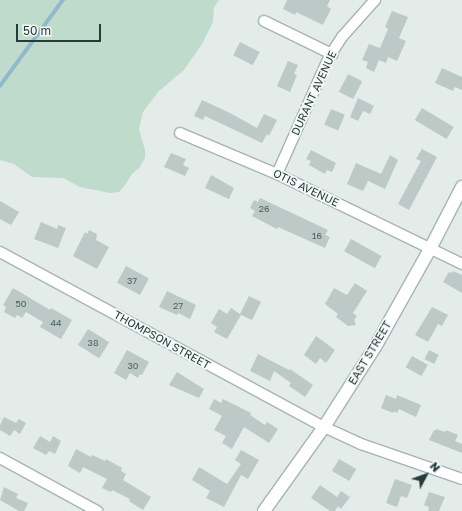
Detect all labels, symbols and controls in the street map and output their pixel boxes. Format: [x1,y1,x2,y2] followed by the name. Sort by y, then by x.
[18,16,103,42] scale bar
[23,23,51,38] text: 50 m
[289,48,339,138] street label: DURANT AVENUE
[271,166,341,210] street label: OTIS AVENUE
[259,204,269,214] house number: 26
[312,231,322,241] house number: 16
[127,276,137,286] house number: 37
[16,299,26,309] house number: 50
[173,301,183,311] house number: 27
[112,308,212,372] street label: THOMPSON STREET
[51,318,61,328] house number: 44
[346,319,394,387] street label: EAST STREET
[88,338,98,348] house number: 38
[128,361,138,371] house number: 30
[406,455,446,495] north arrow
[428,459,443,474] text: N

